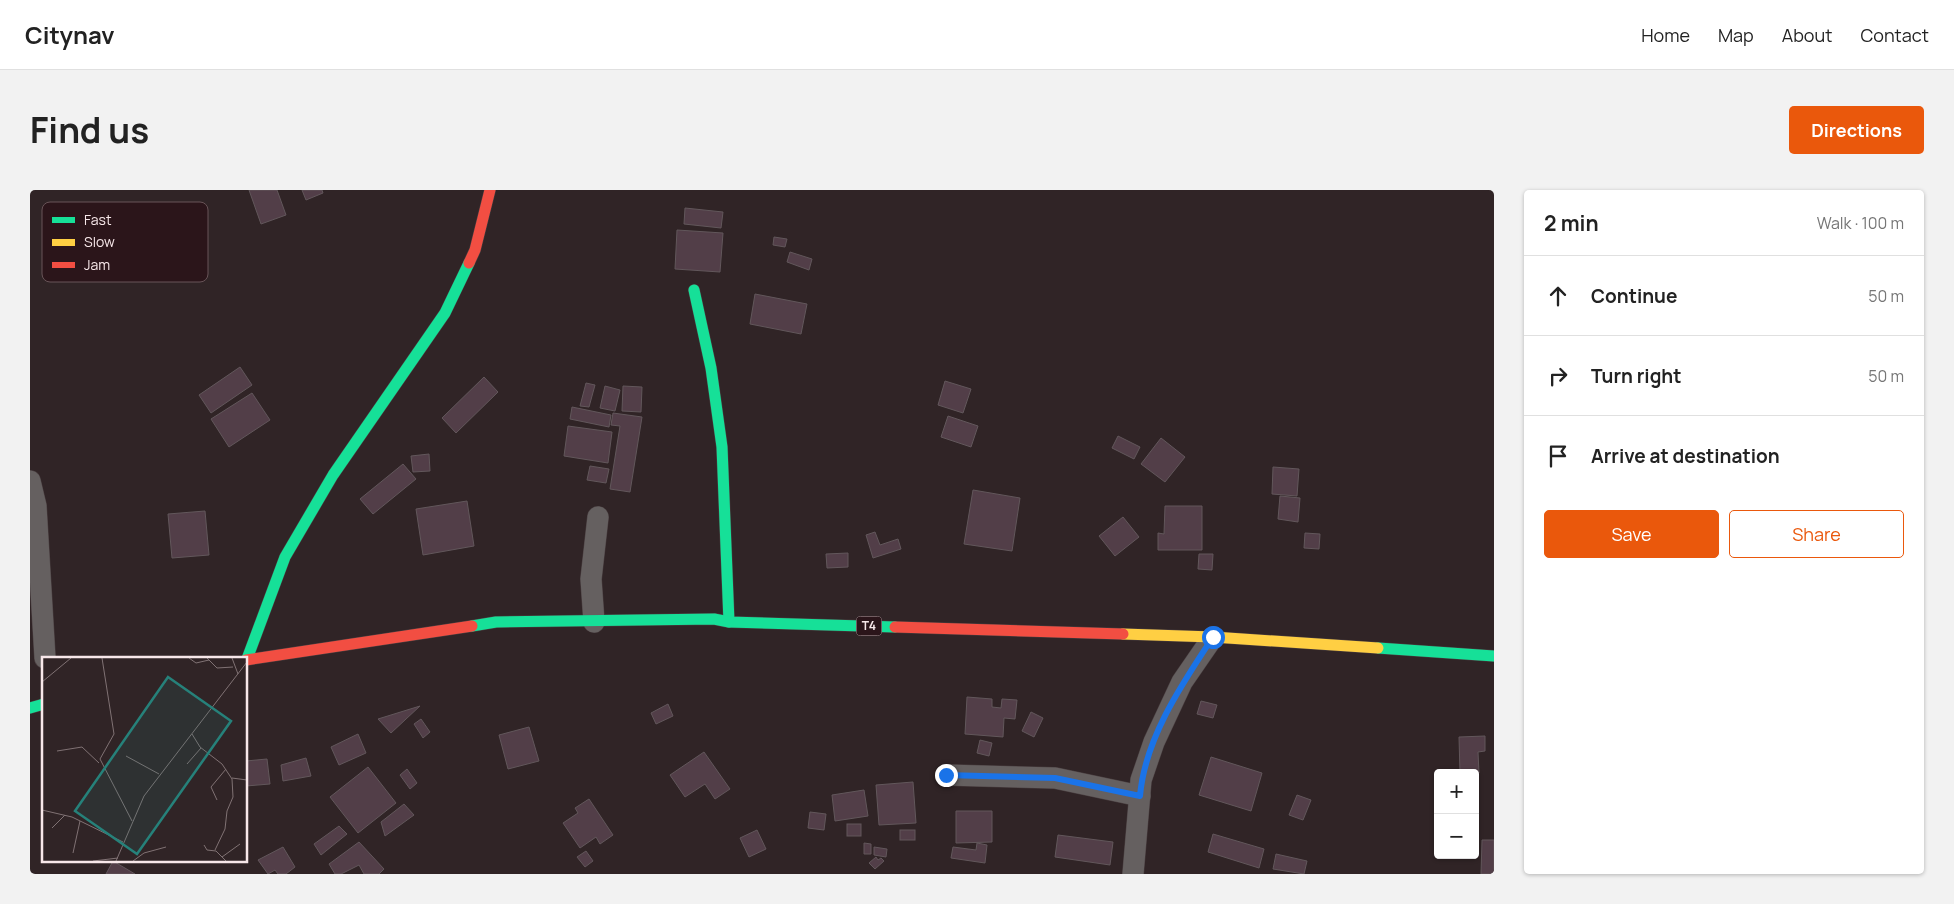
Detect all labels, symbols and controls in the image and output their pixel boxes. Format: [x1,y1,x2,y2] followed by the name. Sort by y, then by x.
[25,18,115,51] text: Citynav
[1641,23,1690,47] text: Home
[1718,23,1754,47] text: Map
[1782,23,1832,47] text: About
[1860,23,1929,47] text: Contact
[30,106,149,154] text: Find us
[1789,106,1924,154] button: Directions
[42,202,208,282] legend
[1544,209,1599,237] text: 2 min
[84,210,112,229] text: Fast
[1817,212,1904,234] text: Walk · 100 m
[84,232,115,251] text: Slow
[84,255,110,274] text: Jam
[1544,282,1572,310] icon: ahead
[1591,283,1677,309] text: Continue
[1868,285,1904,307] text: 50 m
[1544,362,1572,390] icon: right
[1591,363,1681,389] text: Turn right
[1868,365,1904,387] text: 50 m
[1544,442,1572,470] icon: arrive
[1591,443,1780,469] text: Arrive at destination
[1544,510,1719,558] button: Save
[1729,510,1904,558] button: Share
[856,616,882,636] road number: T4
[1202,626,1225,649] route start
[42,657,248,862] inset map
[935,764,958,787] route end
[1434,769,1479,859] map controls
[1434,769,1479,814] button: +
[1434,814,1479,859] button: −

